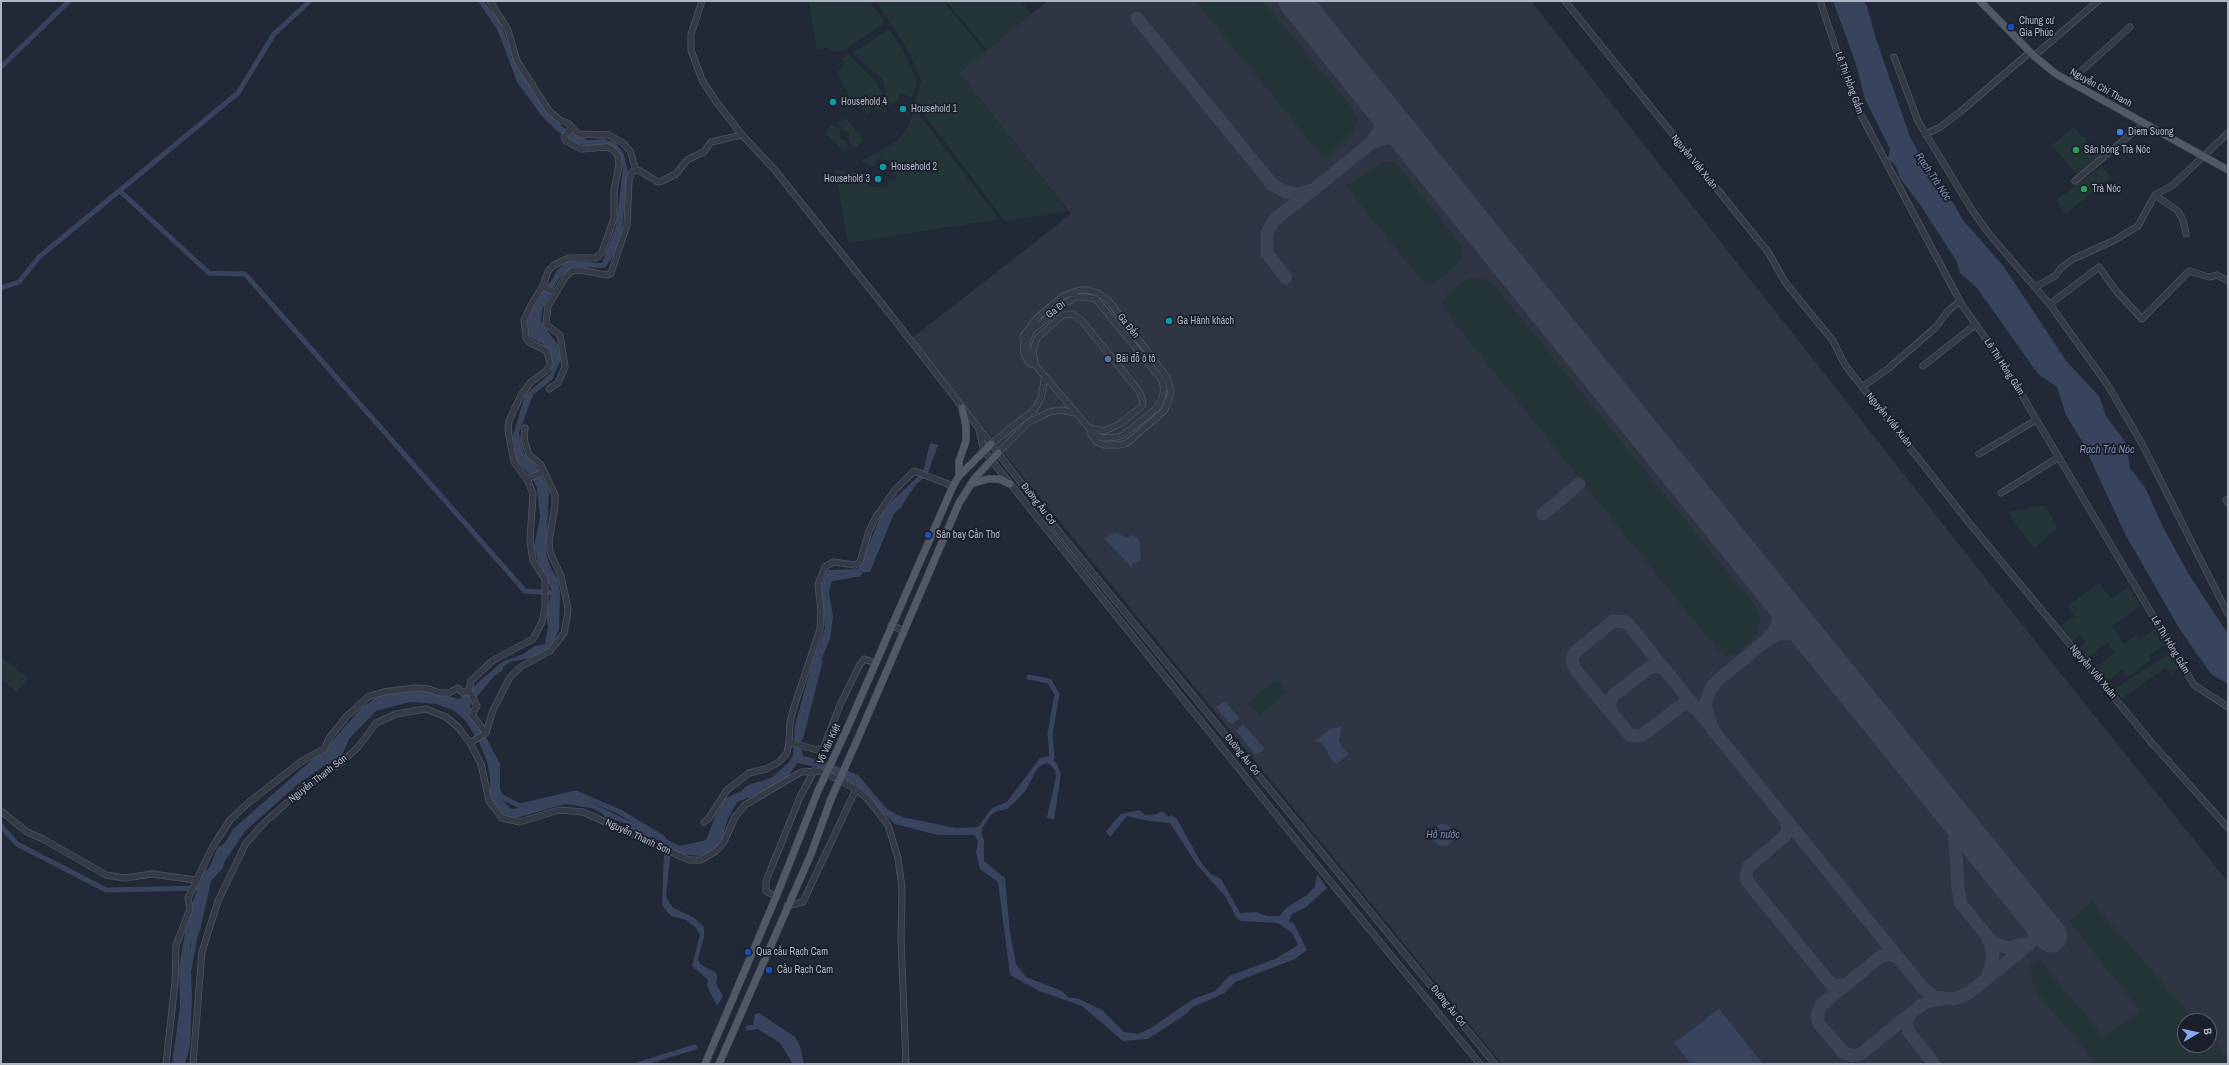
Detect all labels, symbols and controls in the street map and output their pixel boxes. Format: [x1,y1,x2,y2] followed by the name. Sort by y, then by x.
[2019,15,2054,38] place label: Chung cư Gia Phúc
[2006,22,2016,32] marker: Chung cư Gia Phúc
[1832,50,1866,116] street label: Lê Thị Hồng Gấm
[2068,66,2134,110] street label: Nguyễn Chí Thanh
[841,96,887,108] place label: Household 4
[828,97,838,107] marker: Household 4
[911,103,957,115] place label: Household 1
[898,104,908,114] marker: Household 1
[2128,126,2174,138] place label: Diem Suong
[2115,127,2125,137] marker: Diem Suong
[1668,132,1720,192] street label: Nguyễn Viết Xuân
[2084,144,2150,156] place label: Sân bóng Trà Nóc
[2071,145,2081,155] marker: Sân bóng Trà Nóc
[1912,150,1954,204] water label: Rạch Trà Nóc
[891,161,937,173] place label: Household 2
[878,162,888,172] marker: Household 2
[824,173,870,185] place label: Household 3
[873,174,883,184] marker: Household 3
[2092,183,2121,195] place label: Trà Nóc
[2079,184,2089,194] marker: Trà Nóc
[1044,299,1068,321] street label: Ga Đi
[1115,311,1141,341] street label: Ga Đến
[1177,315,1234,327] place label: Ga Hành khách
[1164,316,1174,326] marker: Ga Hành khách
[1981,336,2027,398] street label: Lê Thị Hồng Gấm
[1116,353,1156,365] place label: Bãi đỗ ô tô
[1103,354,1113,364] marker: Bãi đỗ ô tô
[1863,390,1915,450] street label: Nguyễn Viết Xuân
[2079,443,2135,457] water label: Rạch Trà Nóc
[1018,481,1058,527] street label: Đường Âu Cơ
[936,529,1000,541] place label: Sân bay Cần Thơ
[923,530,933,540] marker: Sân bay Cần Thơ
[2148,614,2192,676] street label: Lê Thị Hồng Gấm
[2067,643,2119,701] street label: Nguyễn Viết Xuân
[815,722,843,766] street label: Võ Văn Kiệt
[1222,732,1262,778] street label: Đường Âu Cơ
[286,753,350,805] street label: Nguyễn Thanh Sơn
[603,817,673,857] street label: Nguyễn Thanh Sơn
[1426,828,1460,842] water label: Hồ nước
[756,946,828,958] place label: Qua cầu Rạch Cam
[743,947,753,957] marker: Qua cầu Rạch Cam
[777,964,833,976] place label: Cầu Rạch Cam
[764,965,774,975] marker: Cầu Rạch Cam
[1428,983,1468,1029] street label: Đường Âu Cơ
[2177,1013,2217,1053] north arrow
[2200,1027,2215,1036] text: B

